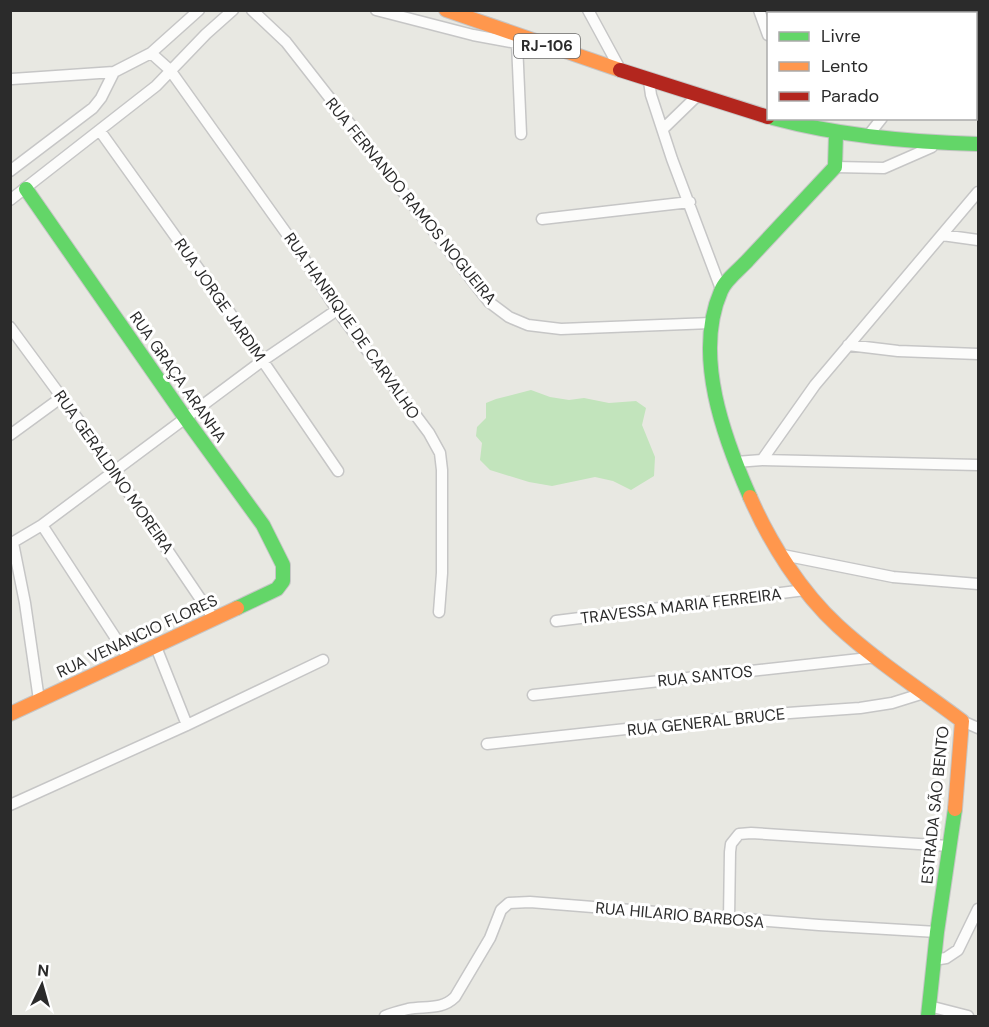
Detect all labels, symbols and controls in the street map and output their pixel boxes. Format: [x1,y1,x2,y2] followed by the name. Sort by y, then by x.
[767,12,977,120] legend
[821,24,861,48] text: Livre
[514,34,580,58] road number: RJ-106
[821,54,868,78] text: Lento
[821,84,879,108] text: Parado
[321,93,501,309] street label: RUA FERNANDO RAMOS NOGUEIRA
[279,229,425,423] street label: RUA HANRIQUE DE CARVALHO
[170,234,270,366] street label: RUA JORGE JARDIM
[125,307,231,447] street label: RUA GRAÇA ARANHA
[50,386,179,558] street label: RUA GERALDINO MOREIRA
[579,583,783,629] street label: TRAVESSA MARIA FERREIRA
[53,590,221,682] street label: RUA VENANCIO FLORES
[656,661,754,691] street label: RUA SANTOS
[626,703,786,741] street label: RUA GENERAL BRUCE
[916,725,954,885] street label: ESTRADA SÃO BENTO
[595,897,766,933] street label: RUA HILARIO BARBOSA
[12,955,72,1015] north arrow
[37,960,50,982] text: N

